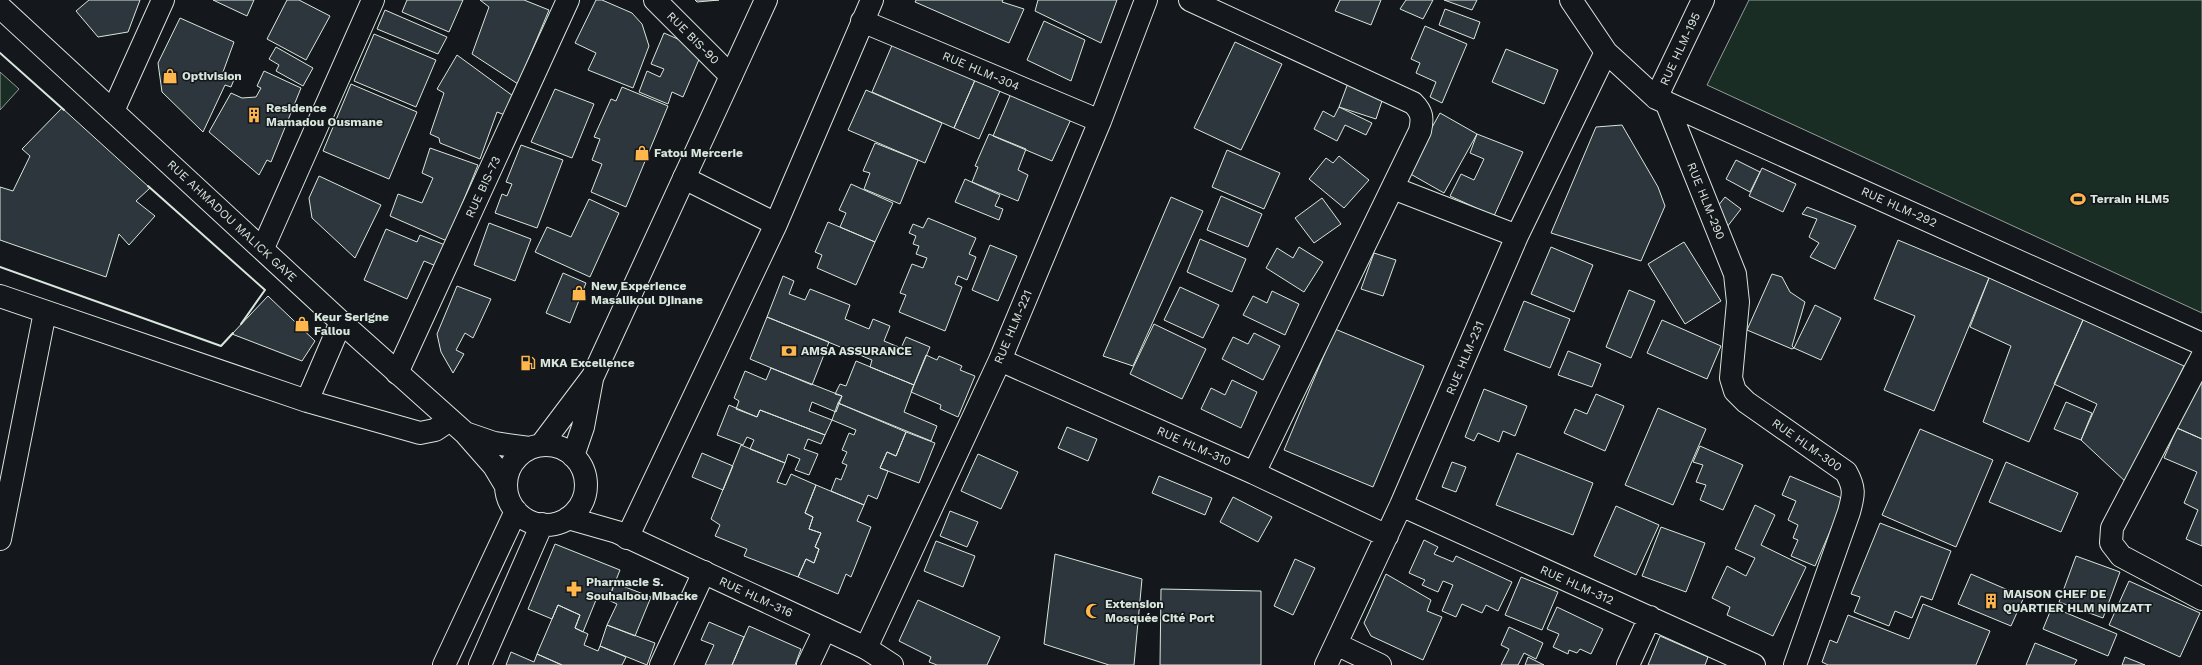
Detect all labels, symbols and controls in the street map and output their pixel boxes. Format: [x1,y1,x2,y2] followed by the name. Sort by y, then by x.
[664,9,722,67] street label: RUE BIS-90
[1657,10,1703,88] street label: RUE HLM-195
[940,48,1022,94] street label: RUE HLM-304
[161,67,179,85] shop icon: Optivision
[182,69,242,83] place label: Optivision
[266,101,383,129] place label: Residence Mamadou Ousmane
[245,106,263,124] building icon: Residence Mamadou Ousmane
[633,144,651,162] shop icon: Fatou Mercerie
[654,146,743,160] place label: Fatou Mercerie
[463,154,503,220] street label: RUE BIS-73
[164,157,300,285] street label: RUE AHMADOU MALICK GAYE
[1684,160,1728,242] street label: RUE HLM-290
[1859,184,1939,230] street label: RUE HLM-292
[2069,190,2087,208] sports icon: Terrain HLM5
[2090,192,2169,206] place label: Terrain HLM5
[591,279,703,307] place label: New Experience Masalikoul Djinane
[570,284,588,302] shop icon: New Experience Masalikoul Djinane
[991,288,1035,366] street label: RUE HLM-221
[314,310,389,338] place label: Keur Serigne Fallou
[293,315,311,333] shop icon: Keur Serigne Fallou
[1443,319,1487,397] street label: RUE HLM-231
[780,342,798,360] bank icon: AMSA ASSURANCE
[801,344,912,358] place label: AMSA ASSURANCE
[519,354,537,372] fuel station icon: MKA Excellence
[540,356,635,370] place label: MKA Excellence
[1769,416,1845,474] street label: RUE HLM-300
[1155,423,1233,469] street label: RUE HLM-310
[1538,563,1616,607] street label: RUE HLM-312
[717,574,795,620] street label: RUE HLM-316
[586,575,698,603] place label: Pharmacie S. Souhaibou Mbacke
[565,580,583,598] pharmacy icon: Pharmacie S. Souhaibou Mbacke
[2003,587,2152,615] place label: MAISON CHEF DE QUARTIER HLM NIMZATT
[1982,592,2000,610] building icon: MAISON CHEF DE QUARTIER HLM NIMZATT
[1105,597,1215,625] place label: Extension Mosquée Cité Port
[1084,602,1102,620] mosque icon: Extension Mosquée Cité Port

